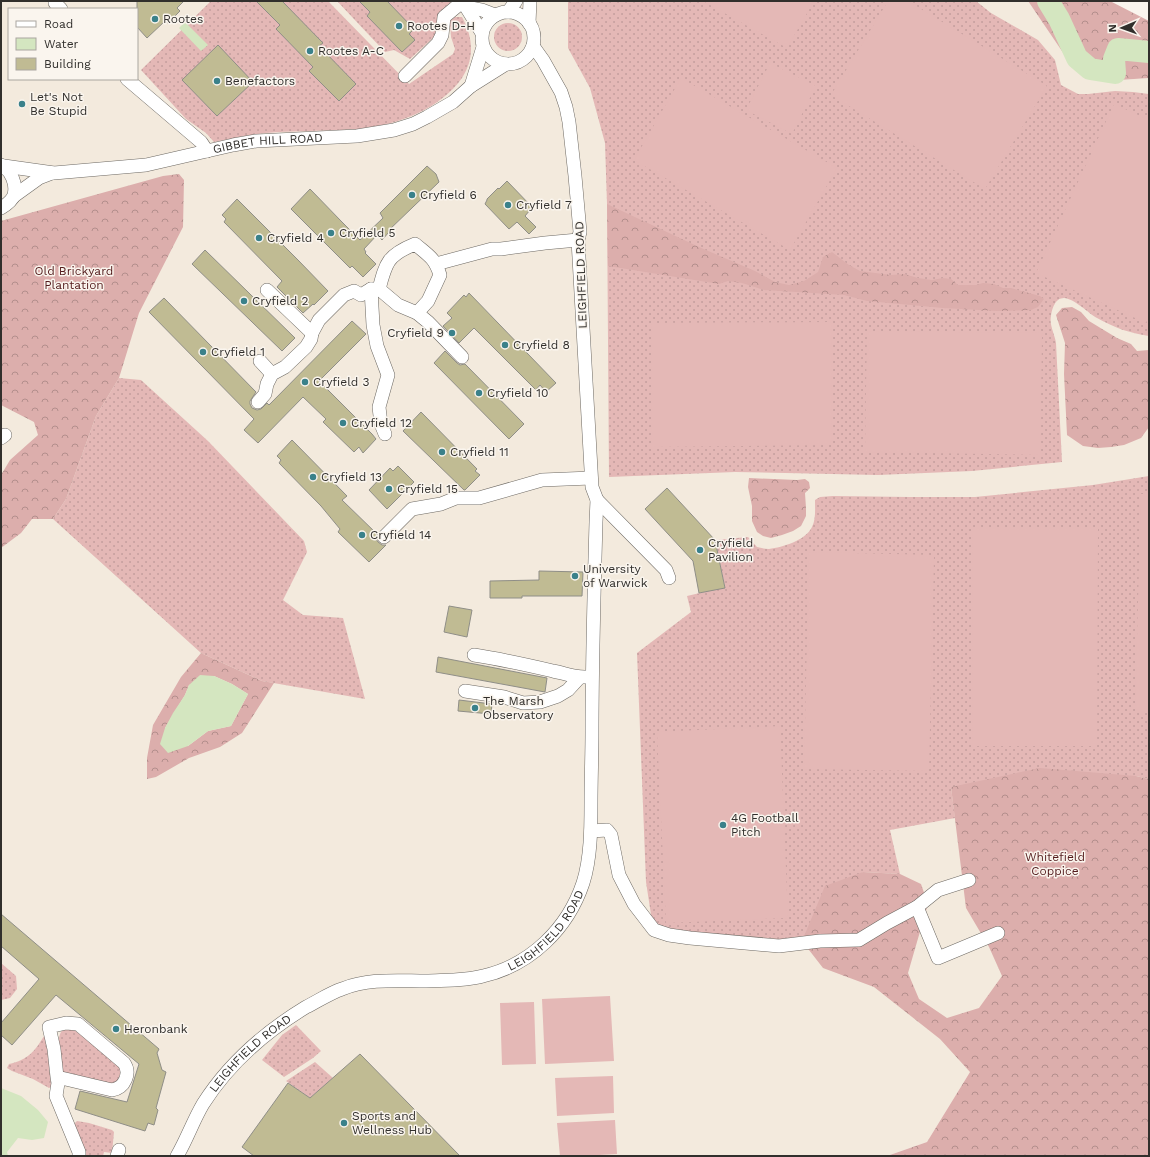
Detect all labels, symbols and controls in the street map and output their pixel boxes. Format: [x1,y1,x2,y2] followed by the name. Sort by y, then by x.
[8,8,138,80] legend
[1102,8,1142,48] north arrow
[163,12,203,26] place label: Rootes
[150,14,160,24] marker: Rootes
[44,17,73,31] text: Road
[407,19,475,33] place label: Rootes D-H
[394,21,404,31] marker: Rootes D-H
[1106,24,1119,33] text: N
[44,37,79,51] text: Water
[318,44,384,58] place label: Rootes A-C
[305,46,315,56] marker: Rootes A-C
[44,57,91,71] text: Building
[225,74,295,88] place label: Benefactors
[212,76,222,86] marker: Benefactors
[30,90,87,118] place label: Let's Not Be Stupid
[17,99,27,109] marker: Let's Not Be Stupid
[212,131,323,156] street label: GIBBET HILL ROAD
[420,188,477,202] place label: Cryfield 6
[407,190,417,200] marker: Cryfield 6
[516,198,572,212] place label: Cryfield 7
[503,200,513,210] marker: Cryfield 7
[572,221,590,329] street label: LEIGHFIELD ROAD
[339,226,395,240] place label: Cryfield 5
[326,228,336,238] marker: Cryfield 5
[267,231,324,245] place label: Cryfield 4
[254,233,264,243] marker: Cryfield 4
[35,264,113,292] park label: Old Brickyard Plantation
[252,294,308,308] place label: Cryfield 2
[239,296,249,306] marker: Cryfield 2
[387,326,444,340] place label: Cryfield 9
[447,328,457,338] marker: Cryfield 9
[513,338,570,352] place label: Cryfield 8
[500,340,510,350] marker: Cryfield 8
[211,345,265,359] place label: Cryfield 1
[198,347,208,357] marker: Cryfield 1
[313,375,369,389] place label: Cryfield 3
[300,377,310,387] marker: Cryfield 3
[487,386,548,400] place label: Cryfield 10
[474,388,484,398] marker: Cryfield 10
[351,416,412,430] place label: Cryfield 12
[338,418,348,428] marker: Cryfield 12
[450,445,509,459] place label: Cryfield 11
[437,447,447,457] marker: Cryfield 11
[321,470,382,484] place label: Cryfield 13
[308,472,318,482] marker: Cryfield 13
[397,482,458,496] place label: Cryfield 15
[384,484,394,494] marker: Cryfield 15
[370,528,431,542] place label: Cryfield 14
[357,530,367,540] marker: Cryfield 14
[708,536,753,564] place label: Cryfield Pavilion
[695,545,705,555] marker: Cryfield Pavilion
[583,562,648,590] place label: University of Warwick
[570,571,580,581] marker: University of Warwick
[483,694,554,722] place label: The Marsh Observatory
[470,703,480,713] marker: The Marsh Observatory
[731,811,799,839] place label: 4G Football Pitch
[718,820,728,830] marker: 4G Football Pitch
[1025,850,1085,878] park label: Whitefield Coppice
[505,888,587,974] street label: LEIGHFIELD ROAD
[206,1012,294,1095] street label: LEIGHFIELD ROAD
[124,1022,188,1036] place label: Heronbank
[111,1024,121,1034] marker: Heronbank
[352,1109,432,1137] place label: Sports and Wellness Hub
[339,1118,349,1128] marker: Sports and Wellness Hub

